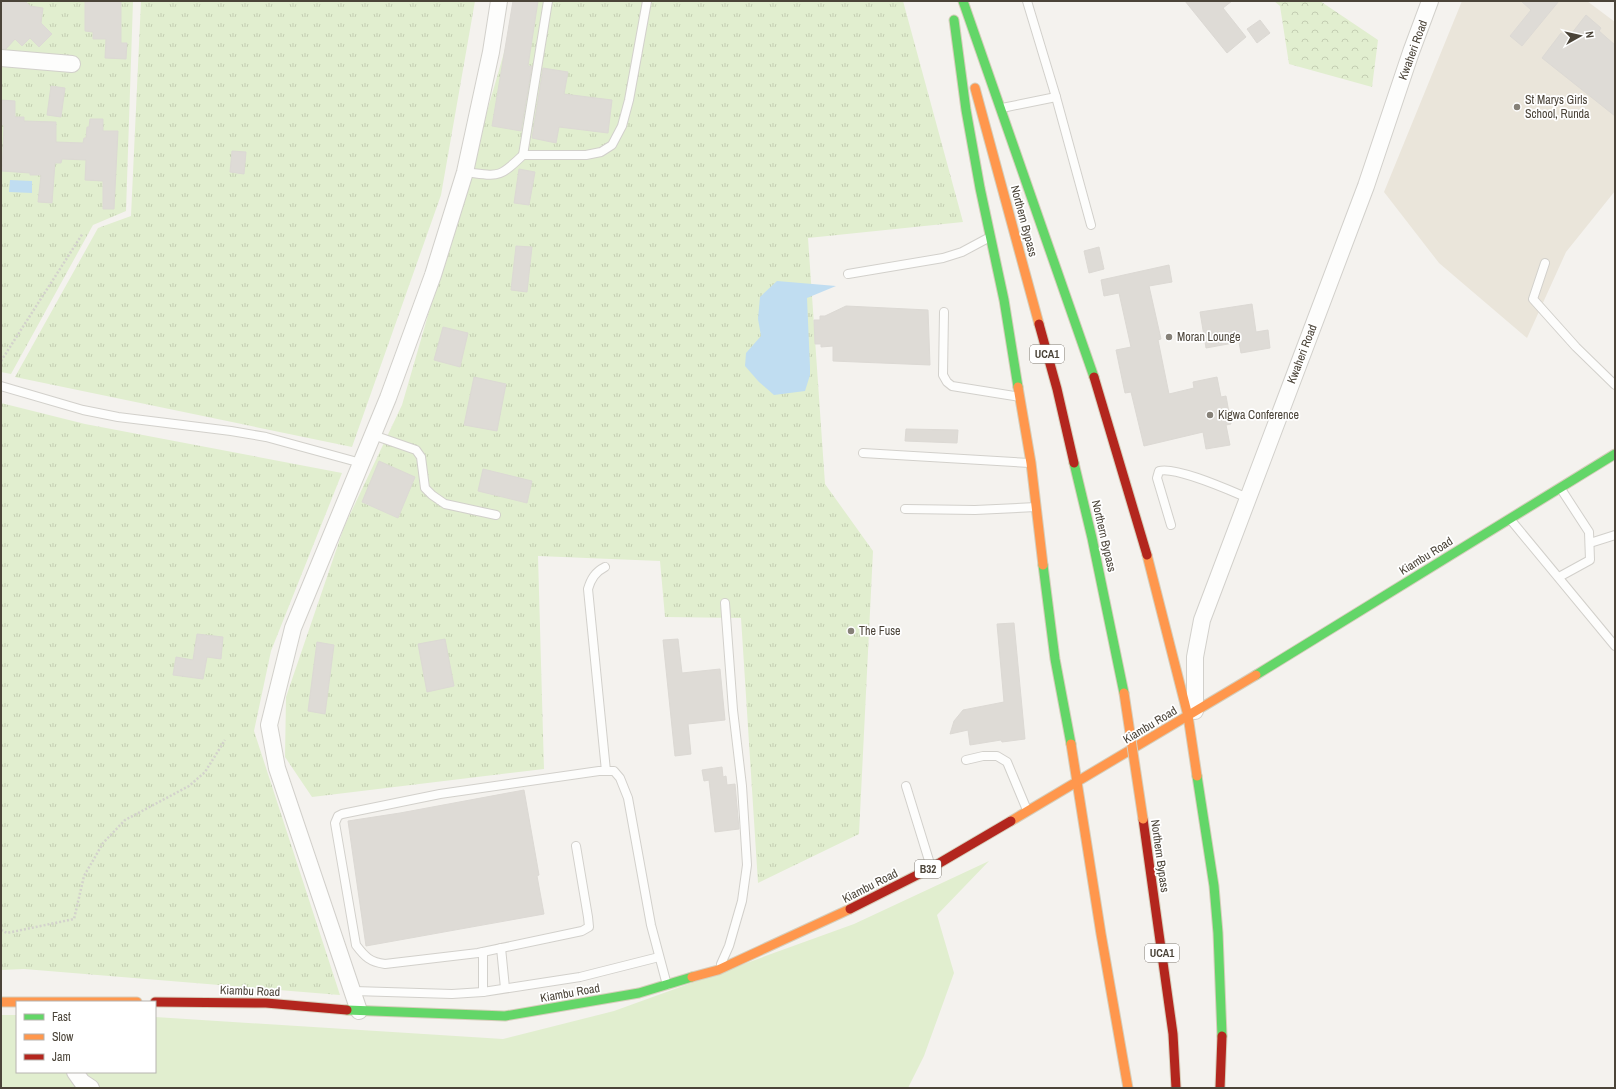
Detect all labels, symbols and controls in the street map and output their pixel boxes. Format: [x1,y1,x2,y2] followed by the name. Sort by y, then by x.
[1560,16,1600,56] north arrow
[1395,18,1431,82] street label: Kwaheri Road
[1583,30,1597,39] text: N
[1525,92,1590,122] place label: St Marys Girls School, Runda
[1512,102,1522,112] marker: St Marys Girls School, Runda
[1007,184,1041,259] street label: Northern Bypass
[1283,322,1321,386] street label: Kwaheri Road
[1177,329,1240,345] place label: Moran Lounge
[1164,332,1174,342] marker: Moran Lounge
[1030,345,1064,363] road number: UCA1
[1218,407,1299,423] place label: Kigwa Conference
[1205,410,1215,420] marker: Kigwa Conference
[1088,498,1120,574] street label: Northern Bypass
[1396,533,1456,579] street label: Kiambu Road
[859,623,901,639] place label: The Fuse
[846,626,856,636] marker: The Fuse
[1120,703,1180,747] street label: Kiambu Road
[1147,819,1173,893] street label: Northern Bypass
[915,860,941,878] road number: B32
[840,865,900,907] street label: Kiambu Road
[1145,944,1179,962] road number: UCA1
[539,980,601,1006] street label: Kiambu Road
[220,982,280,1000] street label: Kiambu Road
[16,1001,156,1073] legend
[52,1009,71,1025] text: Fast
[52,1029,74,1045] text: Slow
[52,1049,71,1065] text: Jam

